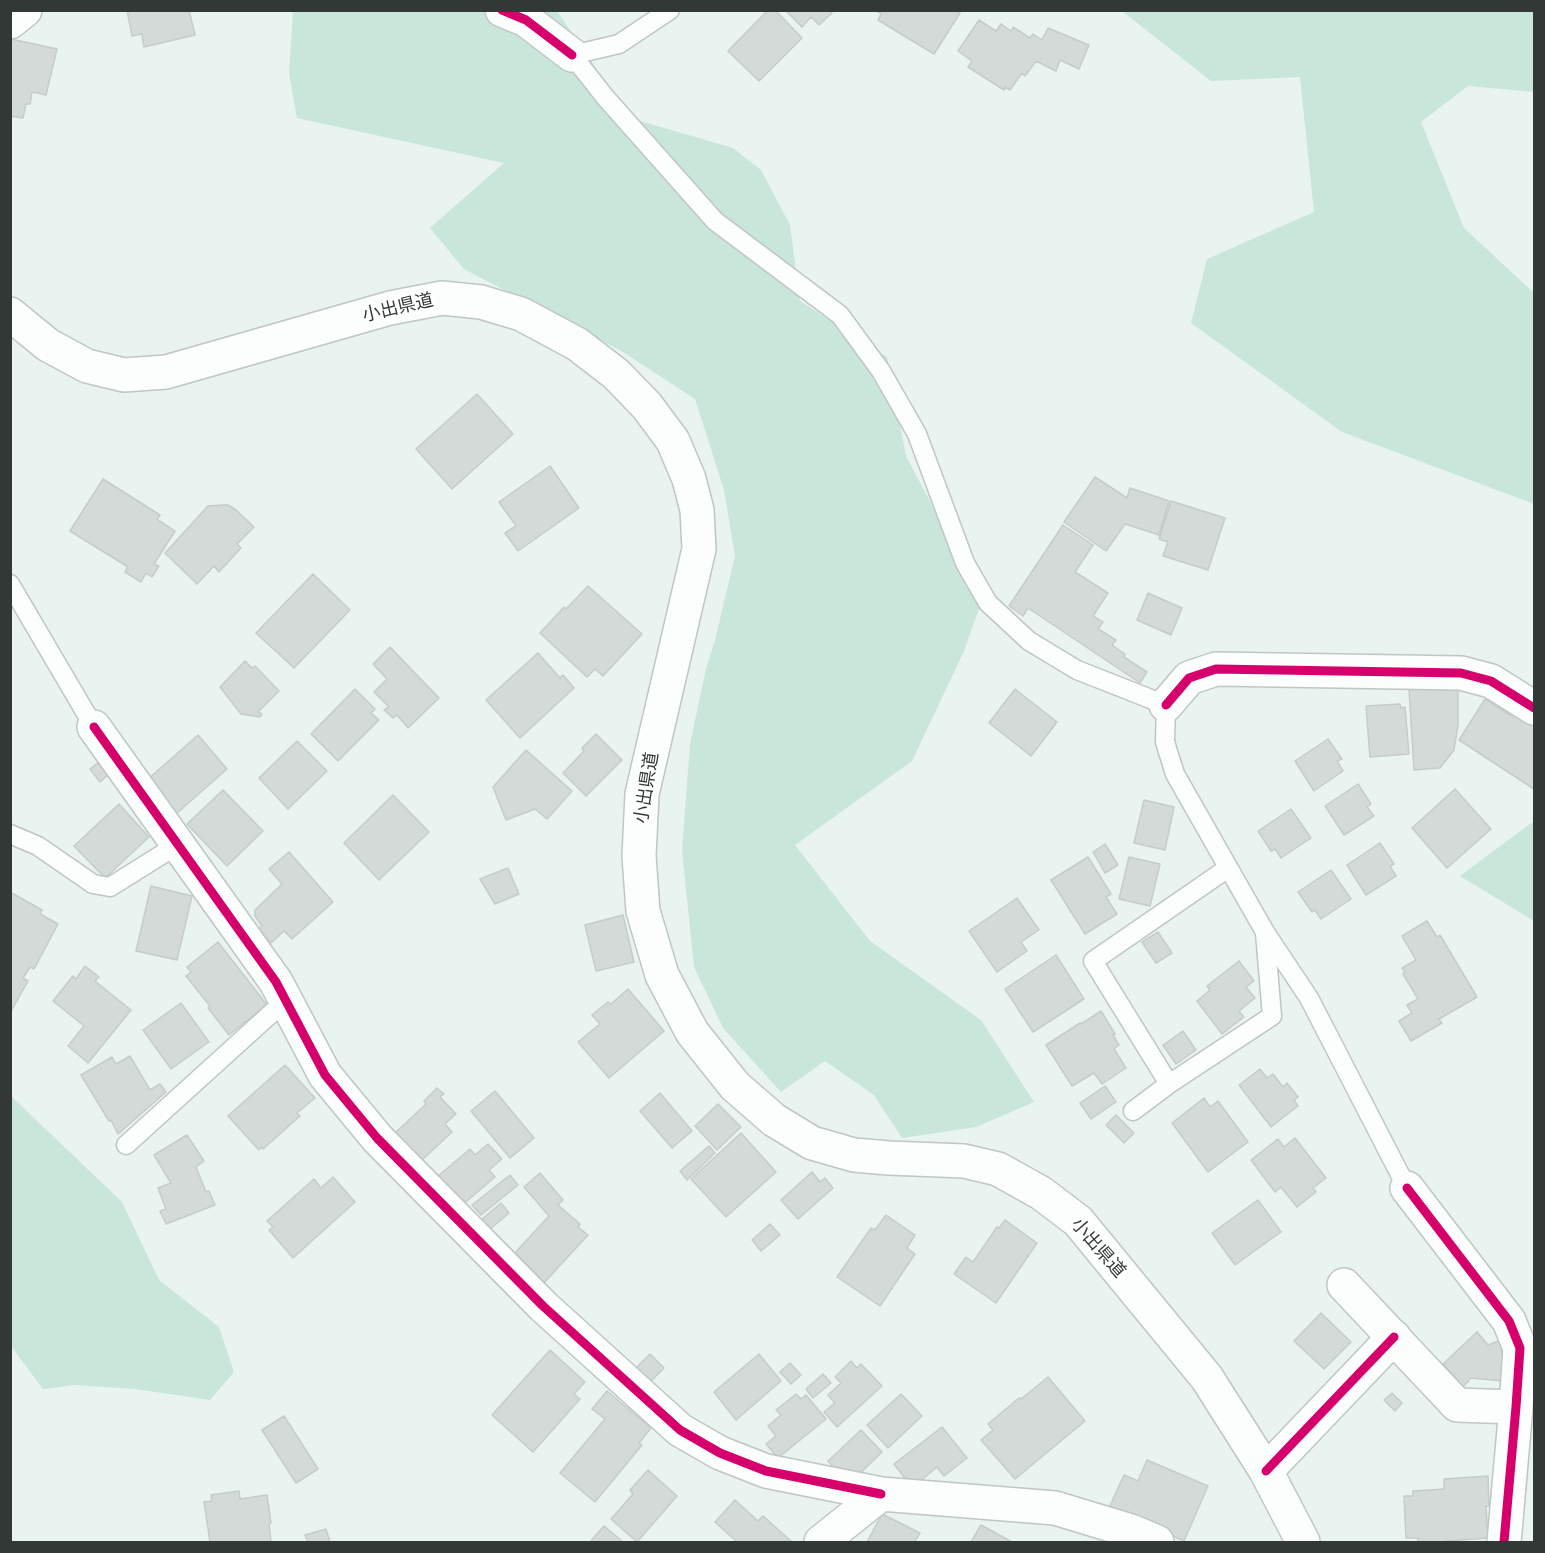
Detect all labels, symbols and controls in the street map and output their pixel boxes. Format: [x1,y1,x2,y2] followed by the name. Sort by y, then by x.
[360,289,436,327] street label: 小出県道
[631,751,663,825] street label: 小出県道
[1066,1214,1130,1282] street label: 小出県道

